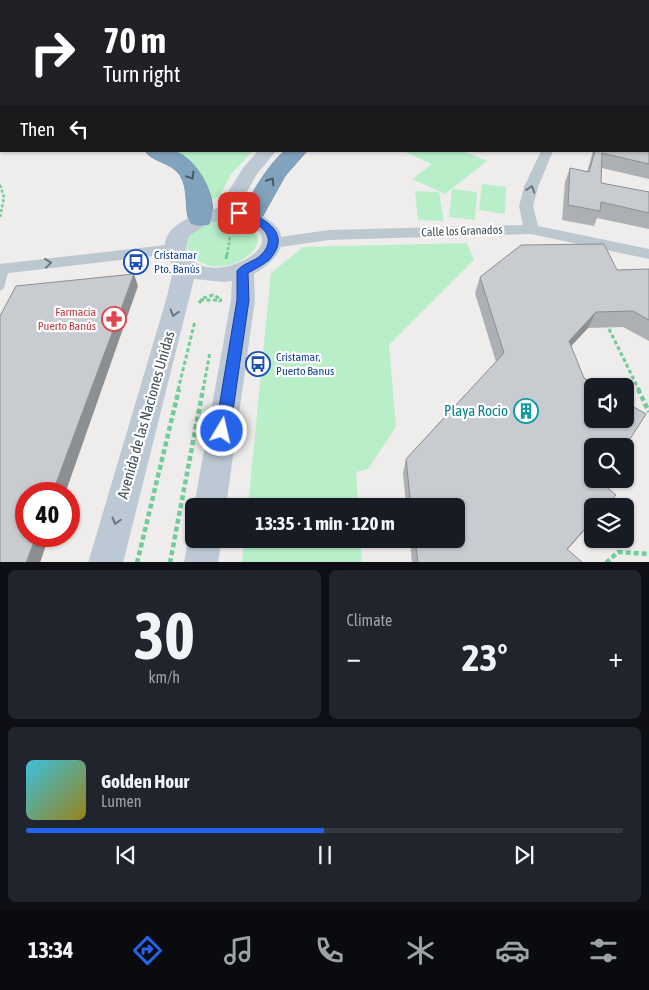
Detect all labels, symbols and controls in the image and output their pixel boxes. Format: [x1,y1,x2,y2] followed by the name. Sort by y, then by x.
[20,20,85,85] icon: right
[103,20,166,60] text: 70 m
[103,61,180,87] text: Turn right
[65,115,93,143] icon: left
[20,118,55,140] text: Then
[185,171,195,180] one-way arrow
[264,177,274,186] one-way arrow
[525,185,535,193] one-way arrow
[218,192,260,234] pin
[225,199,253,227] icon: arrive
[421,223,503,239] street label: Calle los Granados
[154,248,200,276] place label: Cristamar Pto. Banús
[123,249,149,275] bus stop icon: Cristamar Pto. Banús
[45,258,53,269] one-way arrow
[38,305,96,333] place label: Farmacia Puerto Banús
[101,306,127,332] pharmacy icon: Farmacia Puerto Banús
[169,309,180,318] one-way arrow
[113,329,178,501] street label: Avenida de las Naciones Unidas
[276,350,334,378] place label: Cristamar, Puerto Banus
[245,351,271,377] bus stop icon: Cristamar, Puerto Banus
[584,378,634,548] map controls
[584,378,634,428] button: sound
[513,398,539,424] building icon: Playa Rocio
[444,402,508,419] place label: Playa Rocio
[195,404,247,456] position arrow
[584,438,634,488] button: search
[15,482,80,547] speed limit sign: 40
[584,498,634,548] button: layers
[255,512,395,534] text: 13:35 · 1 min · 120 m
[112,516,122,524] one-way arrow
[134,598,195,673] text: 30
[347,611,392,629] text: Climate
[462,636,508,679] text: 23°
[347,641,361,673] text: −
[608,641,623,673] text: +
[148,668,180,686] text: km/h
[101,770,189,792] text: Golden Hour
[101,792,141,810] text: Lumen
[112,841,140,869] icon: previous
[311,841,339,869] icon: pause
[510,841,538,869] icon: next
[130,933,165,968] icon: directions
[221,933,256,968] icon: music
[312,933,347,968] icon: phone
[403,933,438,968] icon: climate
[495,933,530,968] icon: car
[586,933,621,968] icon: filters
[28,937,73,963] text: 13:34

